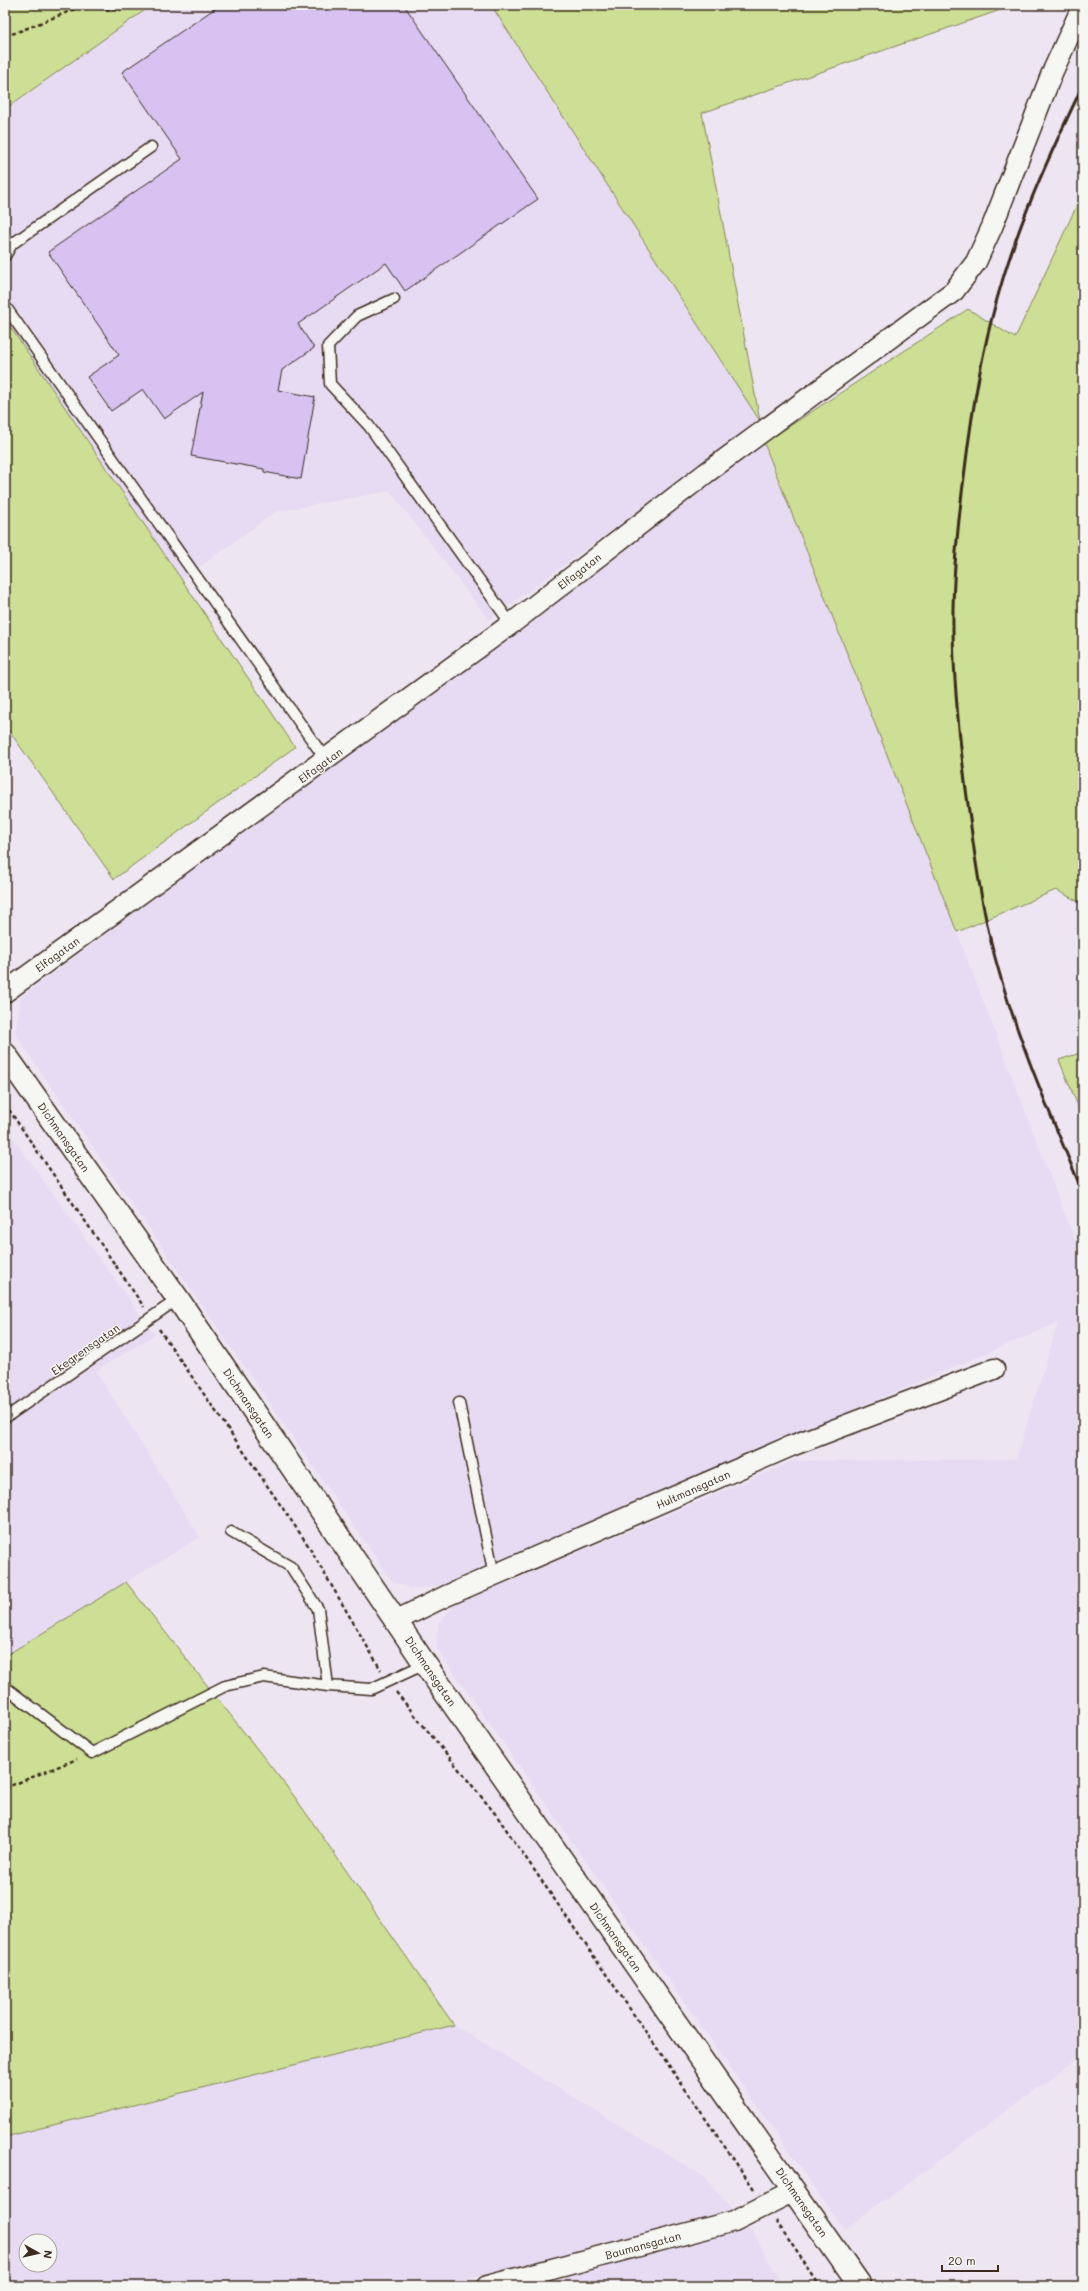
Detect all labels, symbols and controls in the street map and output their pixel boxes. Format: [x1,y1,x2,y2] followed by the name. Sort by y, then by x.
[554,549,604,593] street label: Elfagatan
[295,744,345,786] street label: Elfagatan
[32,933,82,975] street label: Elfagatan
[34,1099,94,1175] street label: Dichmansgatan
[48,1320,122,1378] street label: Ekegrensgatan
[220,1365,278,1441] street label: Dichmansgatan
[654,1466,732,1512] street label: Hultmansgatan
[402,1633,460,1709] street label: Dichmansgatan
[586,1899,646,1975] street label: Dichmansgatan
[772,2164,832,2240] street label: Dichmansgatan
[603,2228,683,2262] street label: Baumansgatan
[18,2233,58,2273] north arrow
[942,2247,998,2273] scale bar
[40,2249,56,2260] text: N
[948,2252,976,2268] text: 20 m

